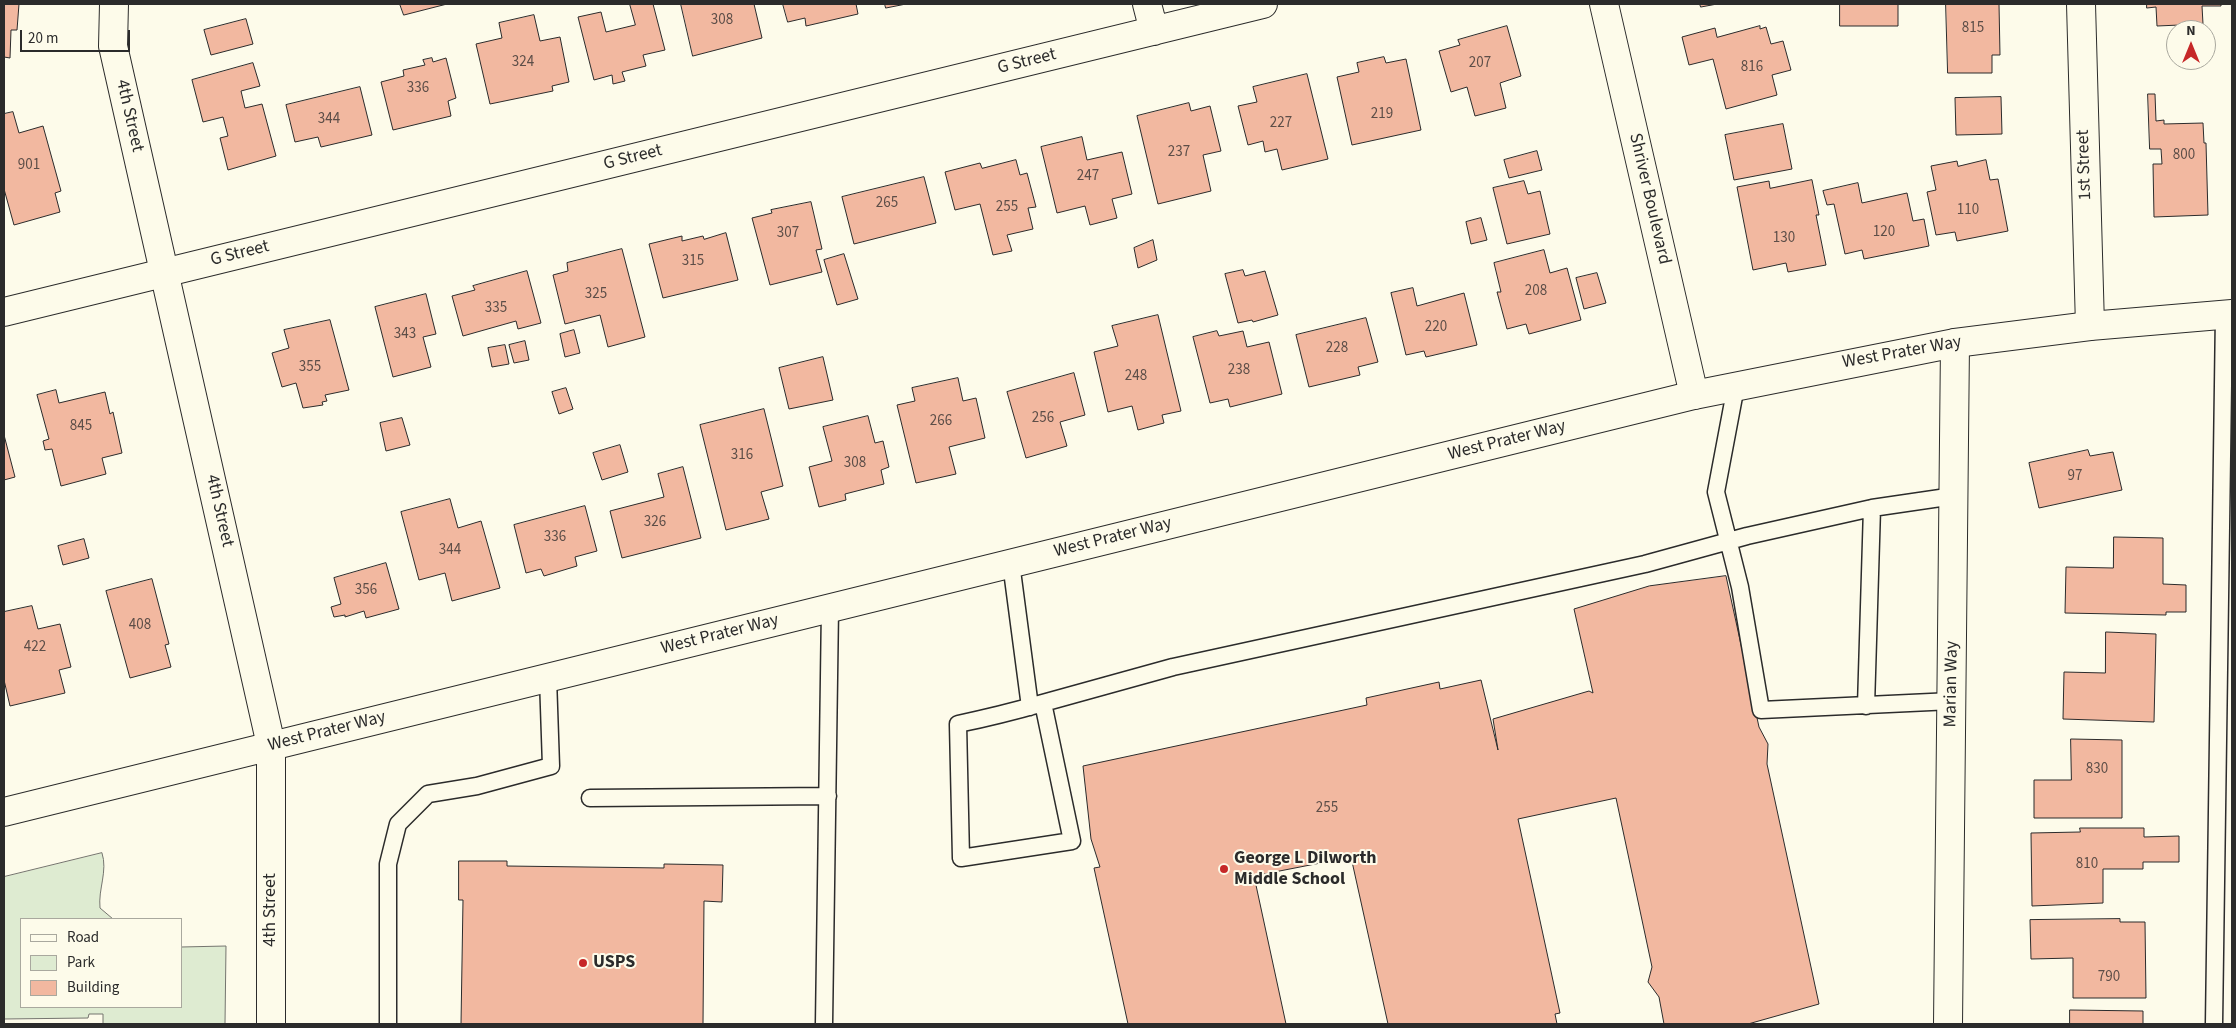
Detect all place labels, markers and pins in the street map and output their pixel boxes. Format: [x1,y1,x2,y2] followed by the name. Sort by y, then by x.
[1234,848,1377,891] place label: George L Dilworth Middle School
[1218,863,1230,875] marker: George L Dilworth Middle School
[593,952,635,974] place label: USPS
[577,957,589,969] marker: USPS

